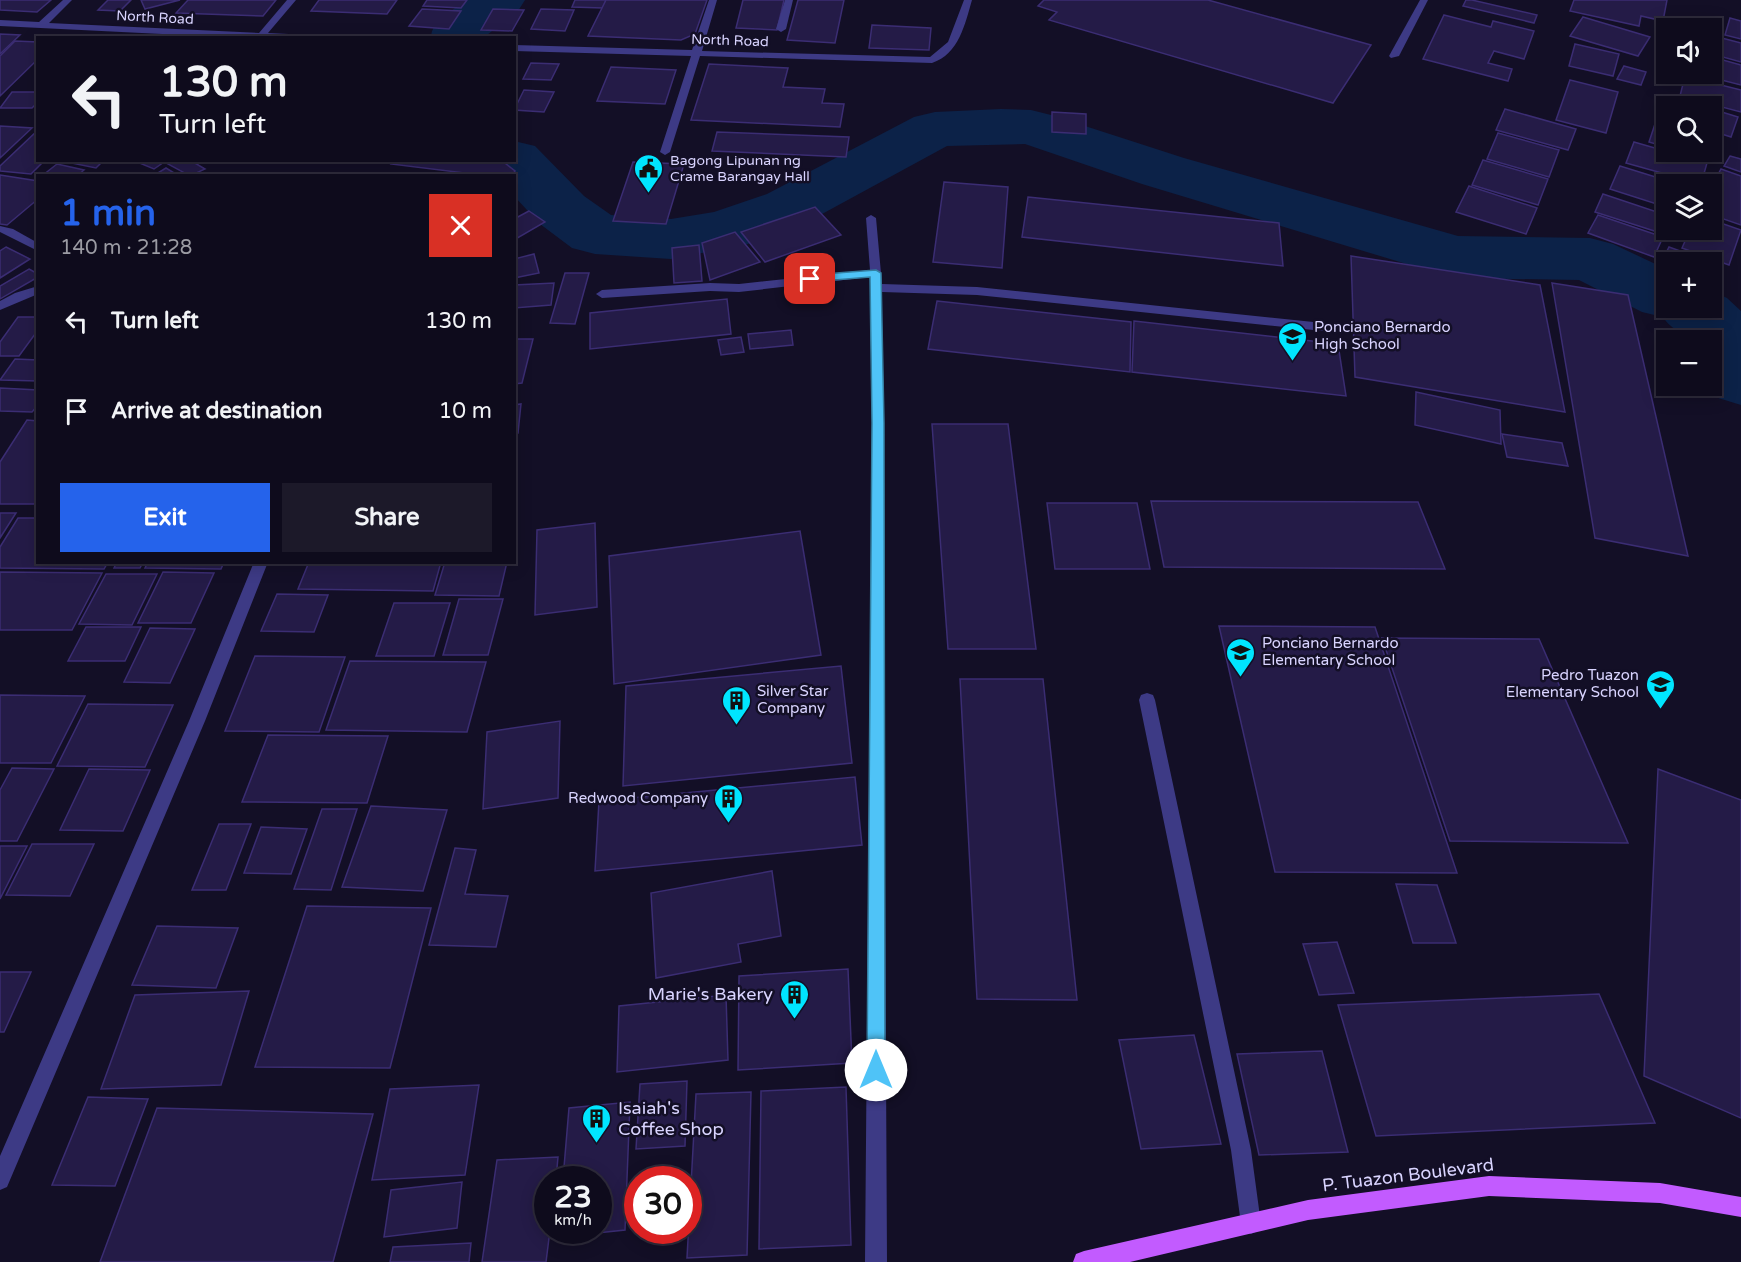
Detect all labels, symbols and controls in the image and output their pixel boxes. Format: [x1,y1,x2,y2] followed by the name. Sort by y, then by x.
[116,7,194,28] street label: North Road
[1656,18,1722,396] map controls
[1656,18,1722,84] button: sound
[691,31,769,50] street label: North Road
[159,57,288,108] text: 130 m
[60,60,138,138] icon: left
[1656,96,1722,162] button: search
[159,108,266,141] text: Turn left
[633,152,665,194] public building icon: Bagong Lipunan ng Crame Barangay Hall
[670,152,810,185] place label: Bagong Lipunan ng Crame Barangay Hall
[1656,174,1722,240] button: layers
[60,192,156,235] text: 1 min
[429,194,492,257] button: close
[60,236,192,260] text: 140 m · 21:28
[1656,252,1722,318] button: +
[784,253,835,304] pin
[793,262,826,295] icon: arrive
[60,305,93,338] icon: left
[111,308,199,334] text: Turn left
[425,308,492,334] text: 130 m
[1314,318,1451,353] place label: Ponciano Bernardo High School
[1277,320,1309,362] school or university icon: Ponciano Bernardo High School
[1656,330,1722,396] button: −
[60,395,93,428] icon: arrive
[111,398,322,424] text: Arrive at destination
[438,398,492,424] text: 10 m
[60,483,270,552] button: Exit
[282,483,492,552] button: Share
[1262,634,1399,669] place label: Ponciano Bernardo Elementary School
[1225,636,1257,678] school or university icon: Ponciano Bernardo Elementary School
[1506,666,1639,701] place label: Pedro Tuazon Elementary School
[1644,668,1676,710] school or university icon: Pedro Tuazon Elementary School
[757,682,829,717] place label: Silver Star Company
[720,684,752,726] building icon: Silver Star Company
[713,782,745,824] building icon: Redwood Company
[568,789,708,807] place label: Redwood Company
[778,978,810,1020] building icon: Marie's Bakery
[648,983,773,1005] place label: Marie's Bakery
[844,1038,908,1102] position arrow
[618,1097,724,1140] place label: Isaiah's Coffee Shop
[581,1102,613,1144] building icon: Isaiah's Coffee Shop
[1321,1154,1495,1196] street label: P. Tuazon Boulevard
[624,1166,702,1244] speed limit sign: 30
[554,1179,592,1216] text: 23
[554,1211,592,1229] text: km/h

